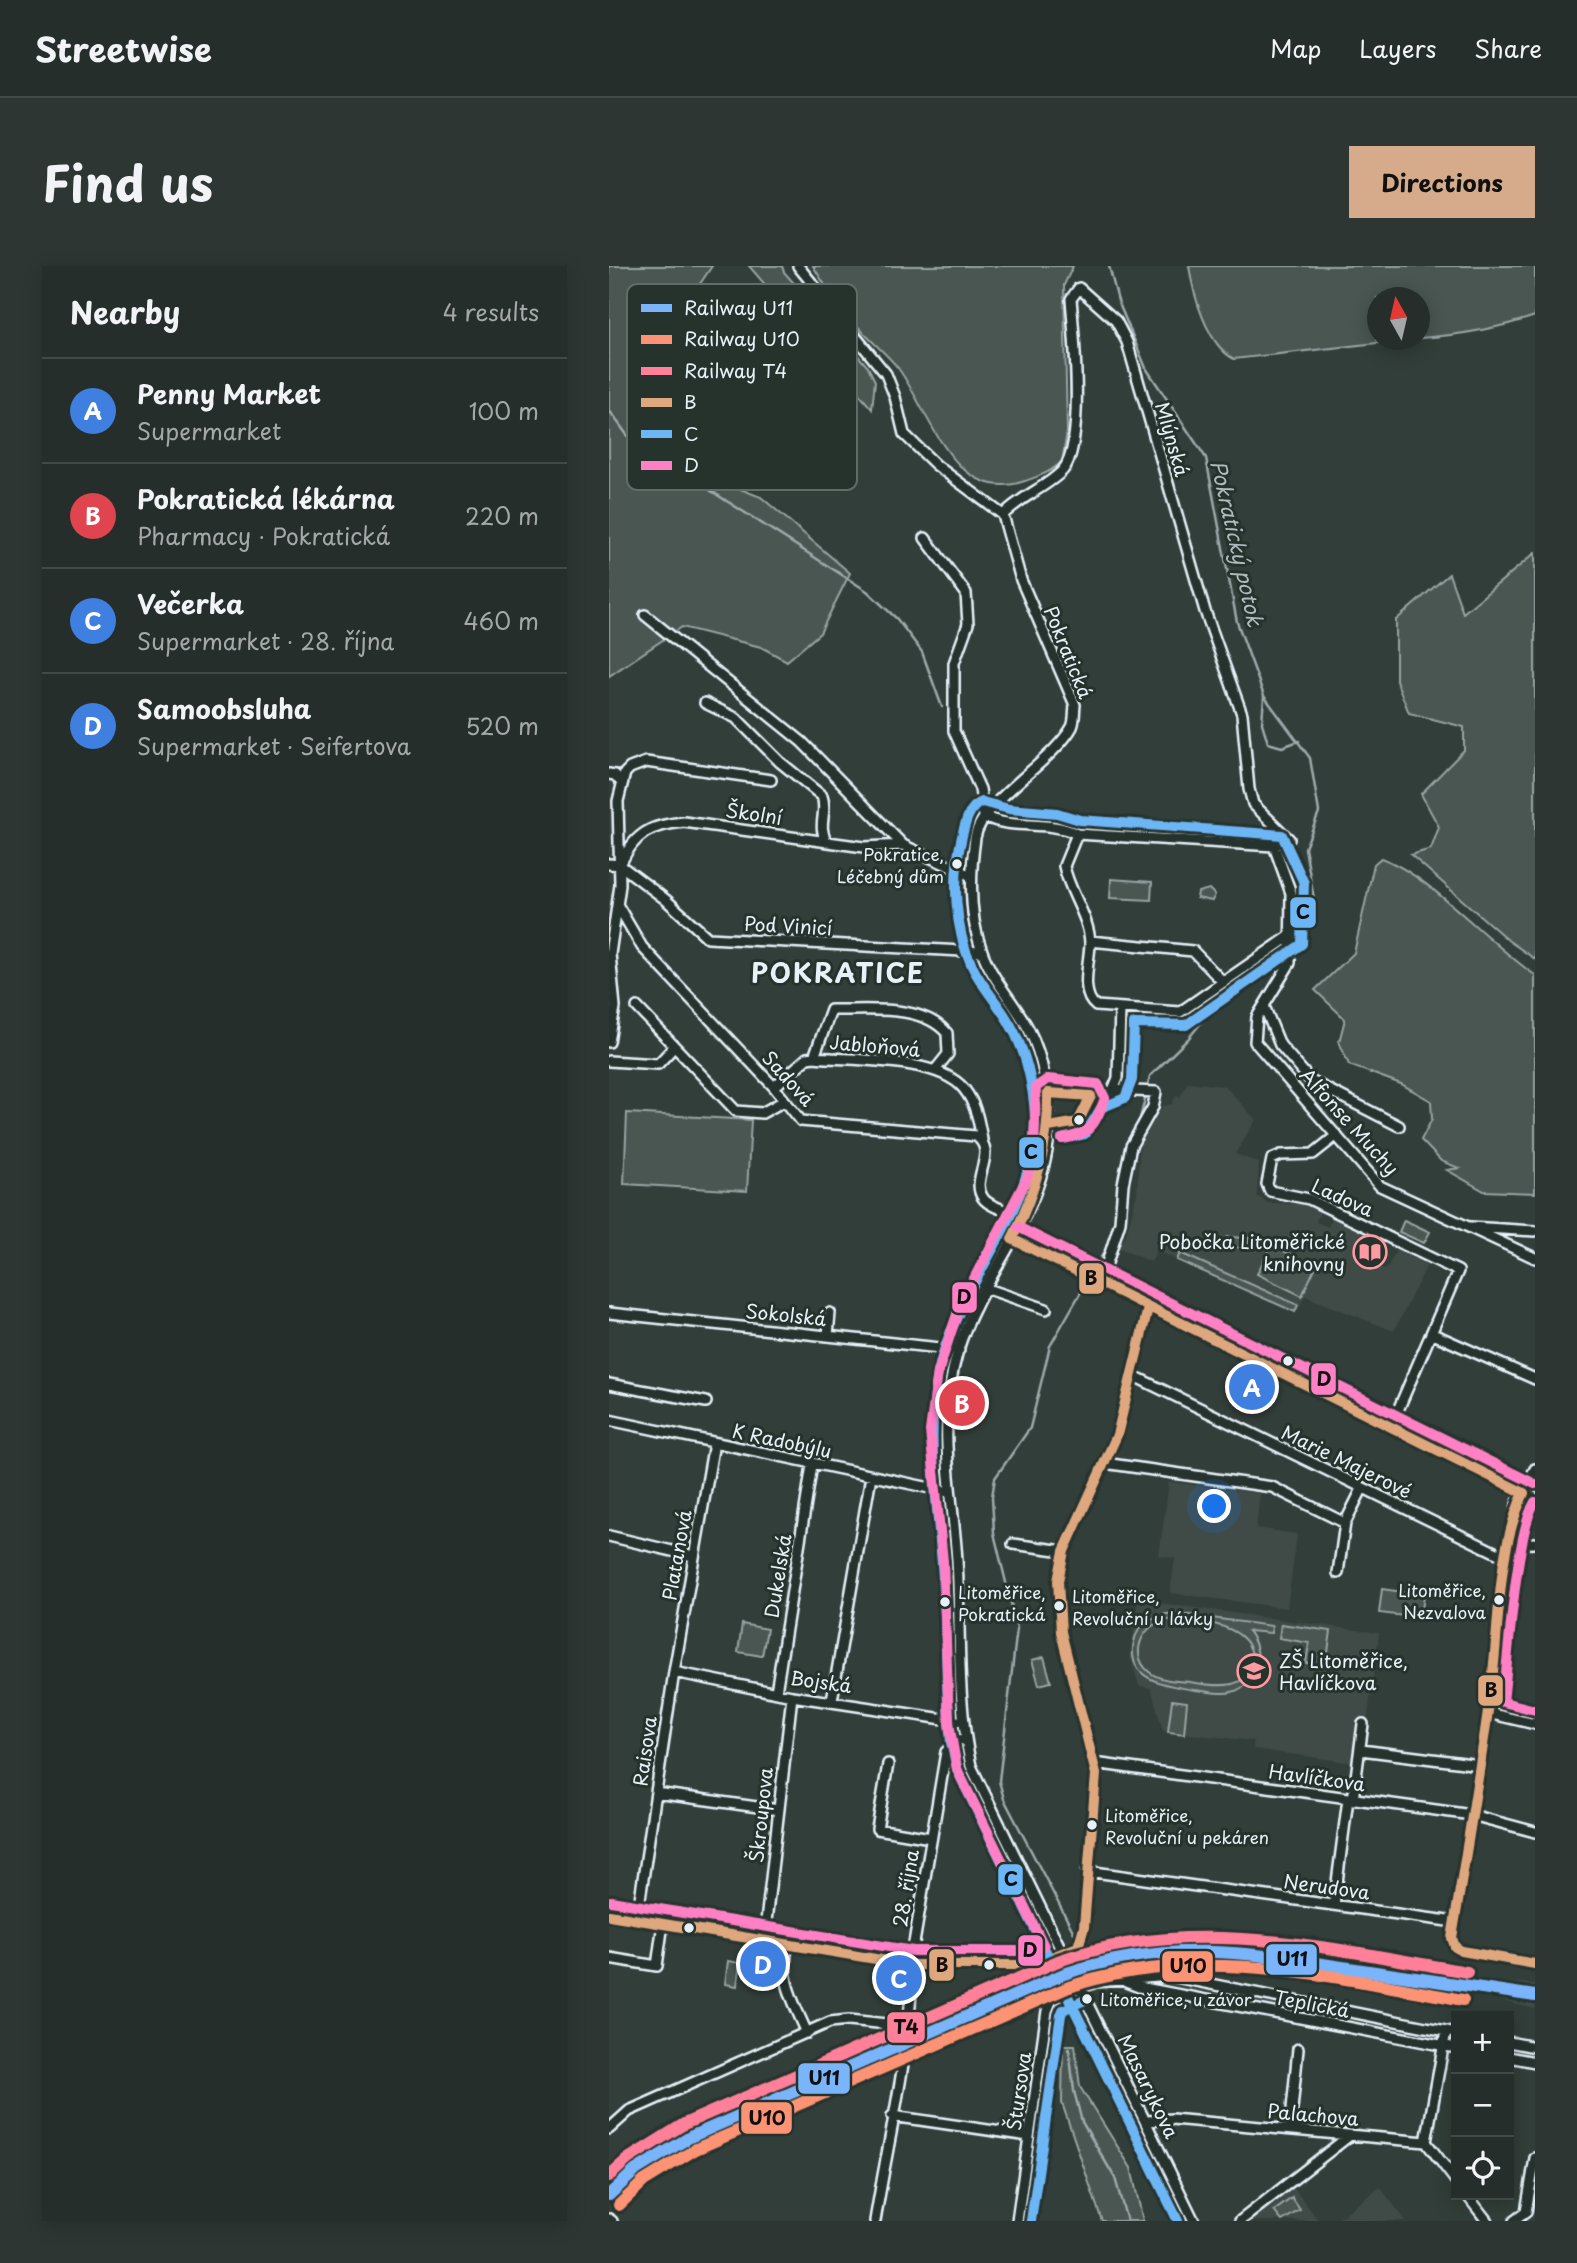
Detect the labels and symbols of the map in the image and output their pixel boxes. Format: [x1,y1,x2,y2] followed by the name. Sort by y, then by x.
[627,284,857,490] legend
[1367,287,1430,350] north arrow
[684,293,793,321] text: Railway U11
[684,324,800,352] text: Railway U10
[684,356,787,384] text: Railway T4
[684,387,697,415] text: B
[1149,399,1197,480] street label: Mlýnská
[684,419,699,447] text: C
[684,450,699,478] text: D
[1203,457,1273,630] water label: Pokratický potok
[1038,602,1100,703] street label: Pokratická
[724,795,784,831] street label: Školní
[837,841,944,889] place label: Pokratice, Léčebný dům
[950,857,964,871] marker: Pokratice, Léčebný dům
[1289,896,1317,929] line badge: C
[1296,897,1310,925] text: C
[743,909,833,941] street label: Pod Vinicí
[751,953,925,992] district label: POKRATICE
[828,1027,922,1063] street label: Jabloňová
[756,1044,822,1112] street label: Sadová
[1294,1061,1406,1181] street label: Alfonse Muchy
[1072,1113,1086,1127] unlabelled marker
[1018,1136,1045,1169] line badge: C
[1024,1137,1038,1165] text: C
[1308,1171,1379,1223] street label: Ladova
[1158,1227,1345,1277] place label: Pobočka Litoměřické knihovny
[1351,1233,1389,1271] library icon: Pobočka Litoměřické knihovny
[1078,1262,1105,1295] line badge: B
[1084,1263,1098,1291] text: B
[951,1281,978,1314] line badge: D
[956,1282,972,1310] text: D
[744,1296,828,1332] street label: Sokolská
[1281,1354,1295,1368] unlabelled marker
[1229,1361,1275,1413] pin: A
[1310,1362,1337,1396] line badge: D
[1316,1364,1332,1392] text: D
[939,1377,985,1429] pin: B
[730,1416,834,1464] street label: K Radobýlu
[1277,1417,1417,1505] street label: Marie Majerové
[1197,1489,1231,1523] your location
[654,1507,698,1602] street label: Platanová
[757,1532,797,1620] street label: Dukelská
[1398,1577,1487,1625] place label: Litoměřice, Nezvalova
[958,1579,1046,1627] place label: Litoměřice, Pokratická
[1072,1583,1213,1631] place label: Litoměřice, Revoluční u lávky
[1492,1593,1506,1607] marker: Litoměřice, Nezvalova
[938,1595,952,1609] marker: Litoměřice, Pokratická
[1052,1599,1066,1613] marker: Litoměřice, Revoluční u lávky
[1279,1646,1408,1696] place label: ZŠ Litoměřice, Havlíčkova
[1235,1652,1273,1690] school or university icon: ZŠ Litoměřice, Havlíčkova
[789,1663,854,1699] street label: Bojská
[1477,1674,1504,1707] line badge: B
[1484,1675,1498,1703] text: B
[625,1714,663,1788] street label: Raisova
[1267,1756,1367,1798] street label: Havlíčkova
[741,1765,779,1864] street label: Škroupova
[1105,1802,1269,1850] place label: Litoměřice, Revoluční u pekáren
[1085,1818,1099,1832] marker: Litoměřice, Revoluční u pekáren
[885,1847,925,1929] street label: 28. října
[997,1863,1024,1896] line badge: C
[1004,1864,1018,1892] text: C
[1282,1866,1372,1906] street label: Nerudova
[682,1921,696,1935] unlabelled marker
[1017,1934,1044,1967] line badge: D
[1022,1935,1038,1963] text: D
[740,1938,786,1990] pin: D
[1265,1943,1318,1976] line badge: U11
[1276,1944,1308,1972] text: U11
[928,1948,955,1982] line badge: B
[935,1950,949,1978] text: B
[1161,1950,1214,1983] line badge: U10
[1169,1951,1207,1979] text: U10
[876,1952,922,2004] pin: C
[982,1958,996,1972] unlabelled marker
[1272,1982,1352,2024] street label: Teplická
[1100,1986,1252,2012] place label: Litoměřice, u závor
[1080,1992,1094,2006] marker: Litoměřice, u závor
[886,2011,926,2044] line badge: T4
[893,2012,919,2040] text: T4
[1112,2029,1187,2143] street label: Masarykova
[999,2050,1037,2132] street label: Štursova
[797,2062,851,2095] line badge: U11
[808,2063,840,2091] text: U11
[1266,2096,1360,2132] street label: Palachova
[740,2101,793,2135] line badge: U10
[748,2103,786,2131] text: U10

